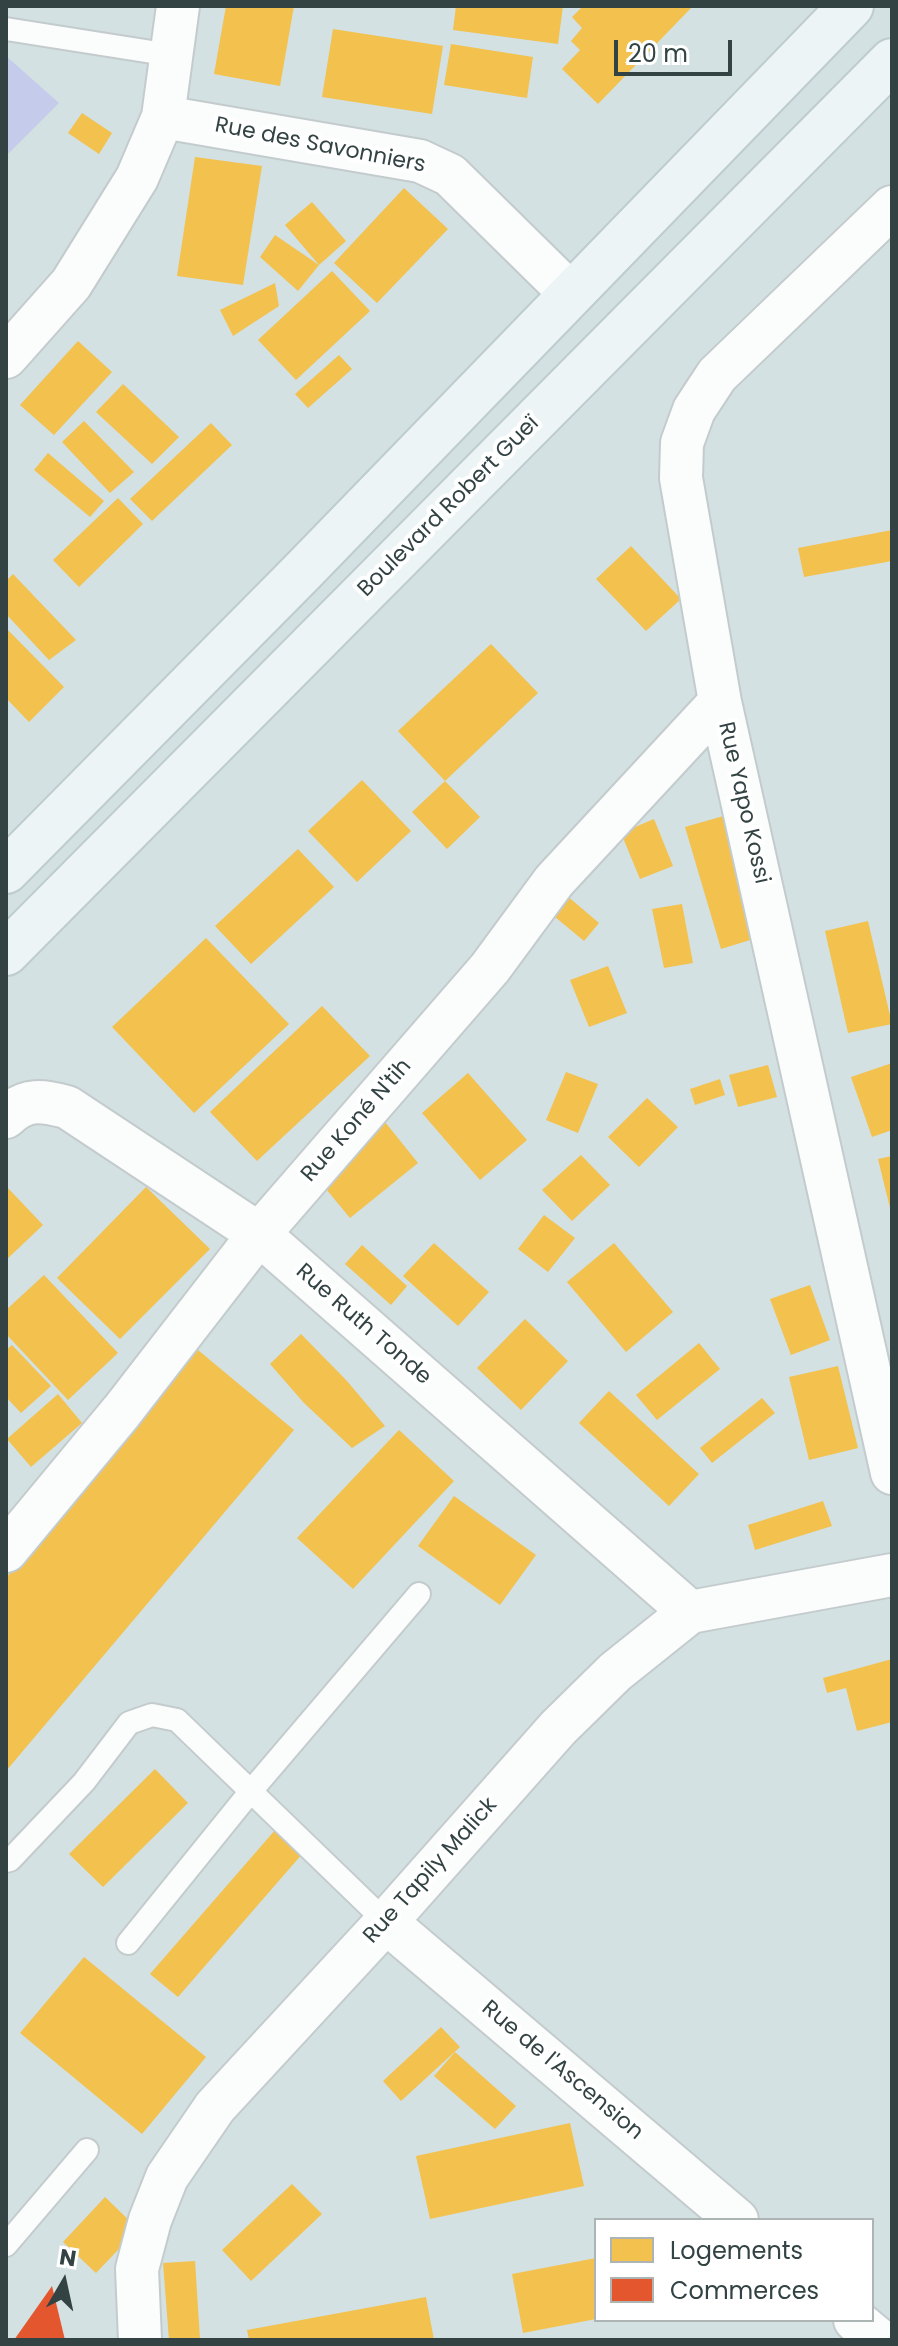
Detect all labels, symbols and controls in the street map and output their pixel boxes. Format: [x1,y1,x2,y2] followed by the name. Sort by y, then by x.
[618,24,736,74] scale bar
[628,37,688,70] text: 20 m
[212,113,428,179] street label: Rue des Savonniers
[353,411,545,603] street label: Boulevard Robert Gueï
[712,720,774,886] street label: Rue Yapo Kossi
[296,1054,418,1188] street label: Rue Koné N'tih
[290,1259,436,1391] street label: Rue Ruth Tonde
[359,1793,503,1949] street label: Rue Tapily Malick
[476,1996,648,2146] street label: Rue de l'Ascension
[594,2218,874,2322] legend
[670,2234,803,2267] text: Logements
[57,2241,78,2274] text: N
[24,2242,104,2322] north arrow
[670,2274,819,2307] text: Commerces

